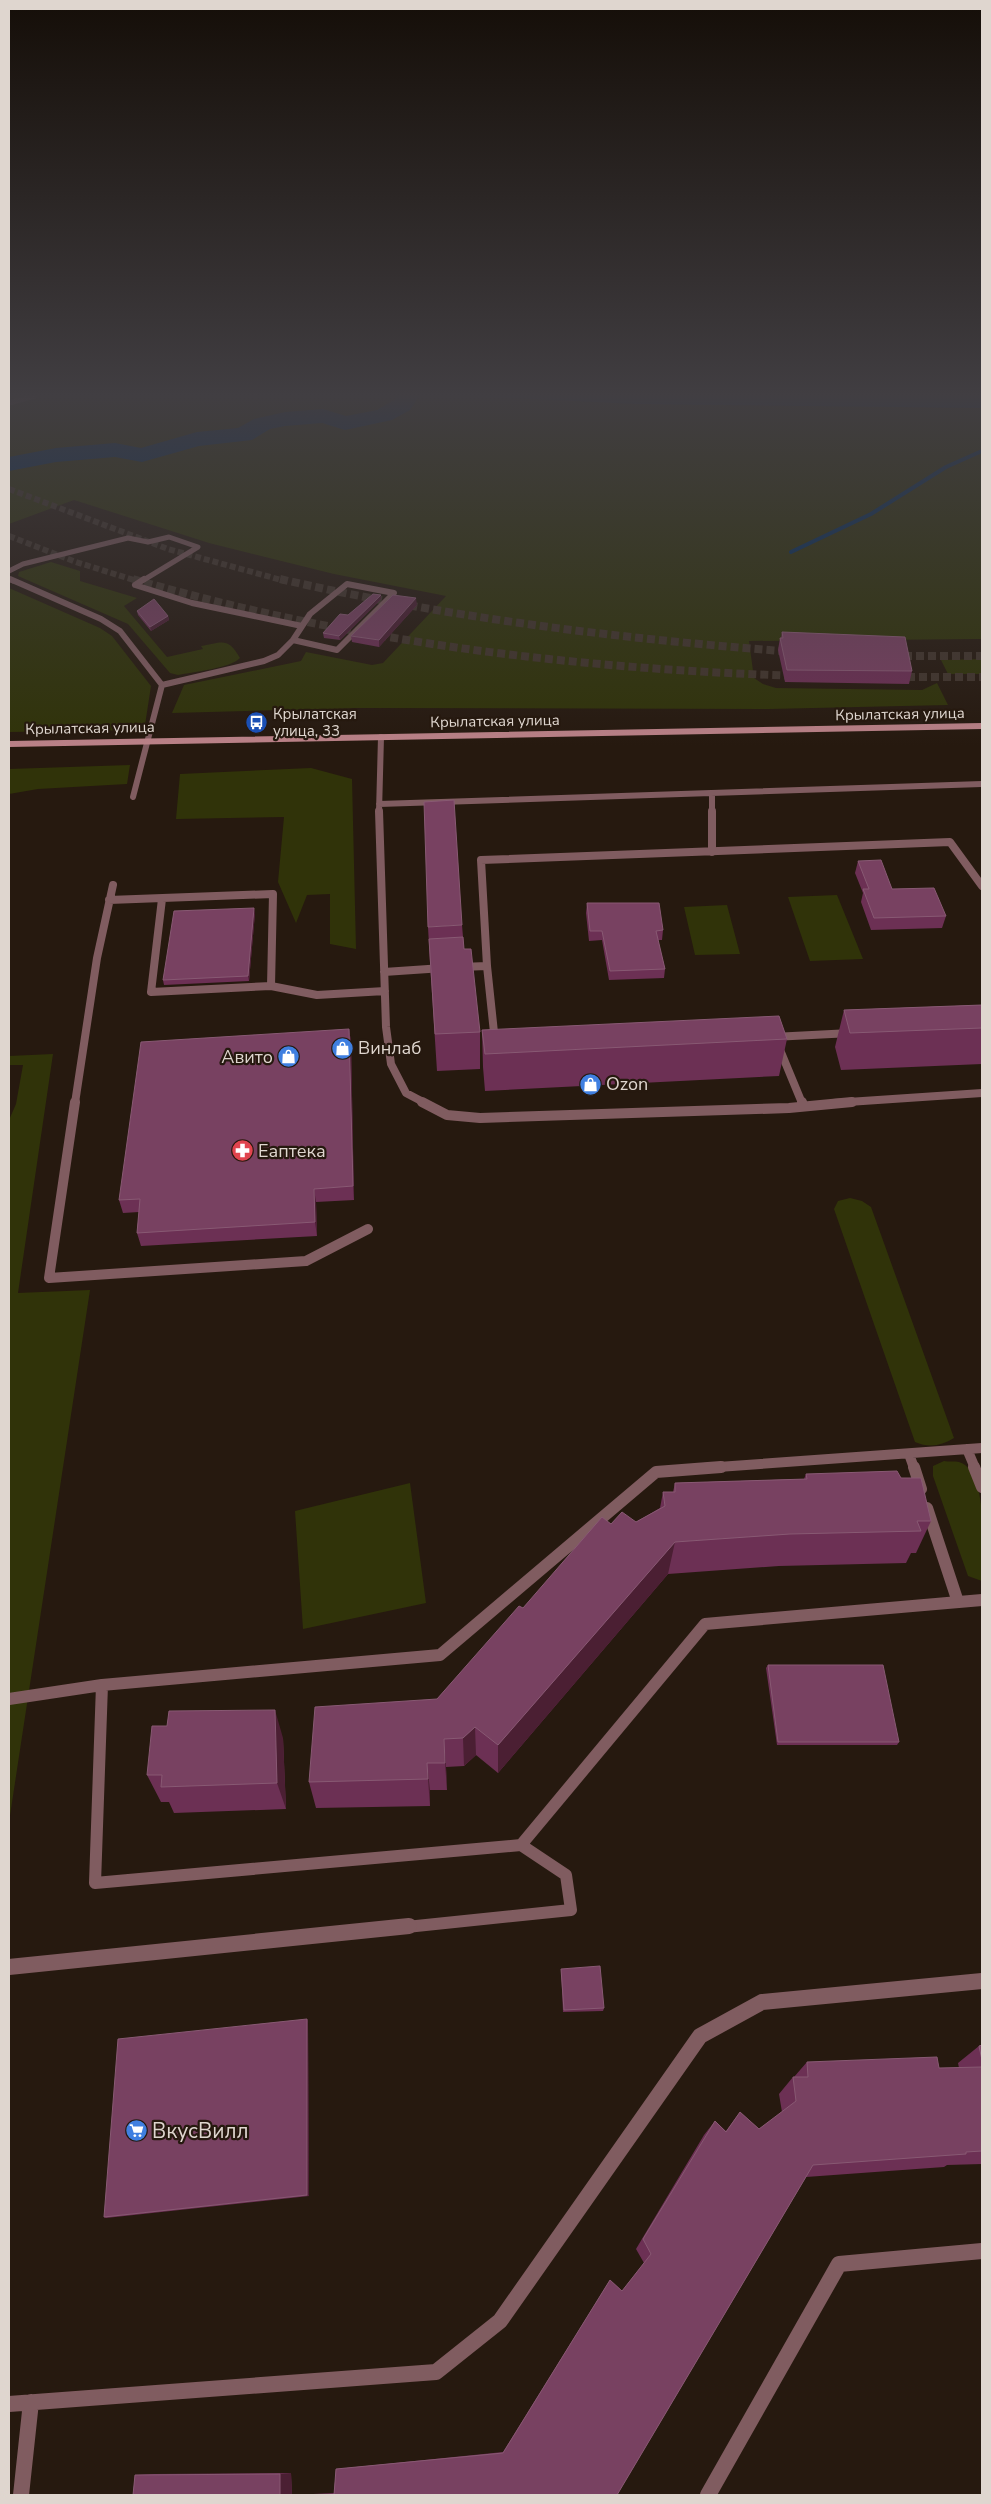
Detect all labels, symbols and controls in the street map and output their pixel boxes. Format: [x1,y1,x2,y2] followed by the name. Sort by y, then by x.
[835,703,965,725] street label: Крылатская улица
[273,704,357,741] place label: Крылатская улица, 33
[430,710,560,732] street label: Крылатская улица
[245,711,269,735] bus stop icon: Крылатская улица, 33
[25,717,155,739] street label: Крылатская улица
[330,1036,354,1060] shop icon: Винлаб
[358,1036,421,1060] place label: Винлаб
[221,1045,273,1069] place label: Авито
[277,1045,301,1069] shop icon: Авито
[578,1072,602,1096] shop icon: Ozon
[606,1072,648,1096] place label: Ozon
[230,1139,254,1163] pharmacy icon: Еаптека
[258,1139,326,1163] place label: Еаптека
[152,2117,249,2145] place label: ВкусВилл
[124,2119,148,2143] supermarket icon: ВкусВилл

